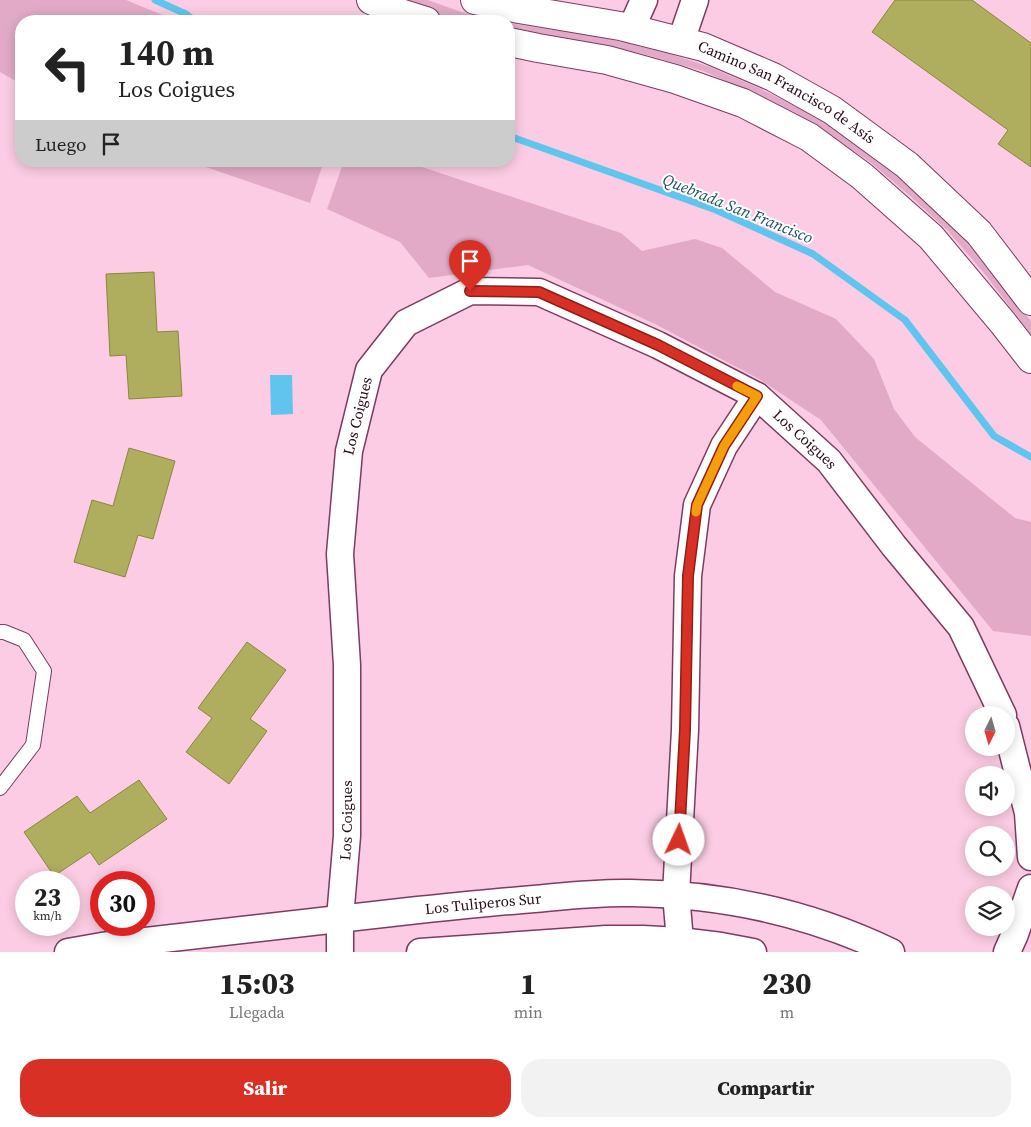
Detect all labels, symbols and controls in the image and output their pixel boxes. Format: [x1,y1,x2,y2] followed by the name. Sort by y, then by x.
[118,29,214,77] text: 140 m
[35,35,100,100] icon: left
[695,35,880,148] street label: Camino San Francisco de Asís
[118,74,235,104] text: Los Coigues
[97,130,125,158] icon: arrive
[35,131,87,157] text: Luego
[660,168,817,248] water label: Quebrada San Francisco
[449,240,491,291] pin
[456,247,484,275] icon: arrive
[337,375,377,457] street label: Los Coigues
[769,404,842,473] street label: Los Coigues
[965,706,1015,756] north arrow
[965,706,1015,936] map controls
[965,766,1015,816] button: sound
[334,780,357,861] street label: Los Coigues
[652,813,704,865] position arrow
[965,826,1015,876] button: search
[90,871,155,936] speed limit sign: 30
[34,880,61,914] text: 23
[965,886,1015,936] button: layers
[424,887,543,919] street label: Los Tuliperos Sur
[33,908,62,924] text: km/h
[219,963,294,1004] text: 15:03
[520,963,537,1004] text: 1
[762,963,812,1004] text: 230
[229,1001,285,1023] text: Llegada
[514,1001,543,1023] text: min
[780,1001,794,1023] text: m
[20,1059,511,1117] button: Salir
[521,1059,1011,1117] button: Compartir

